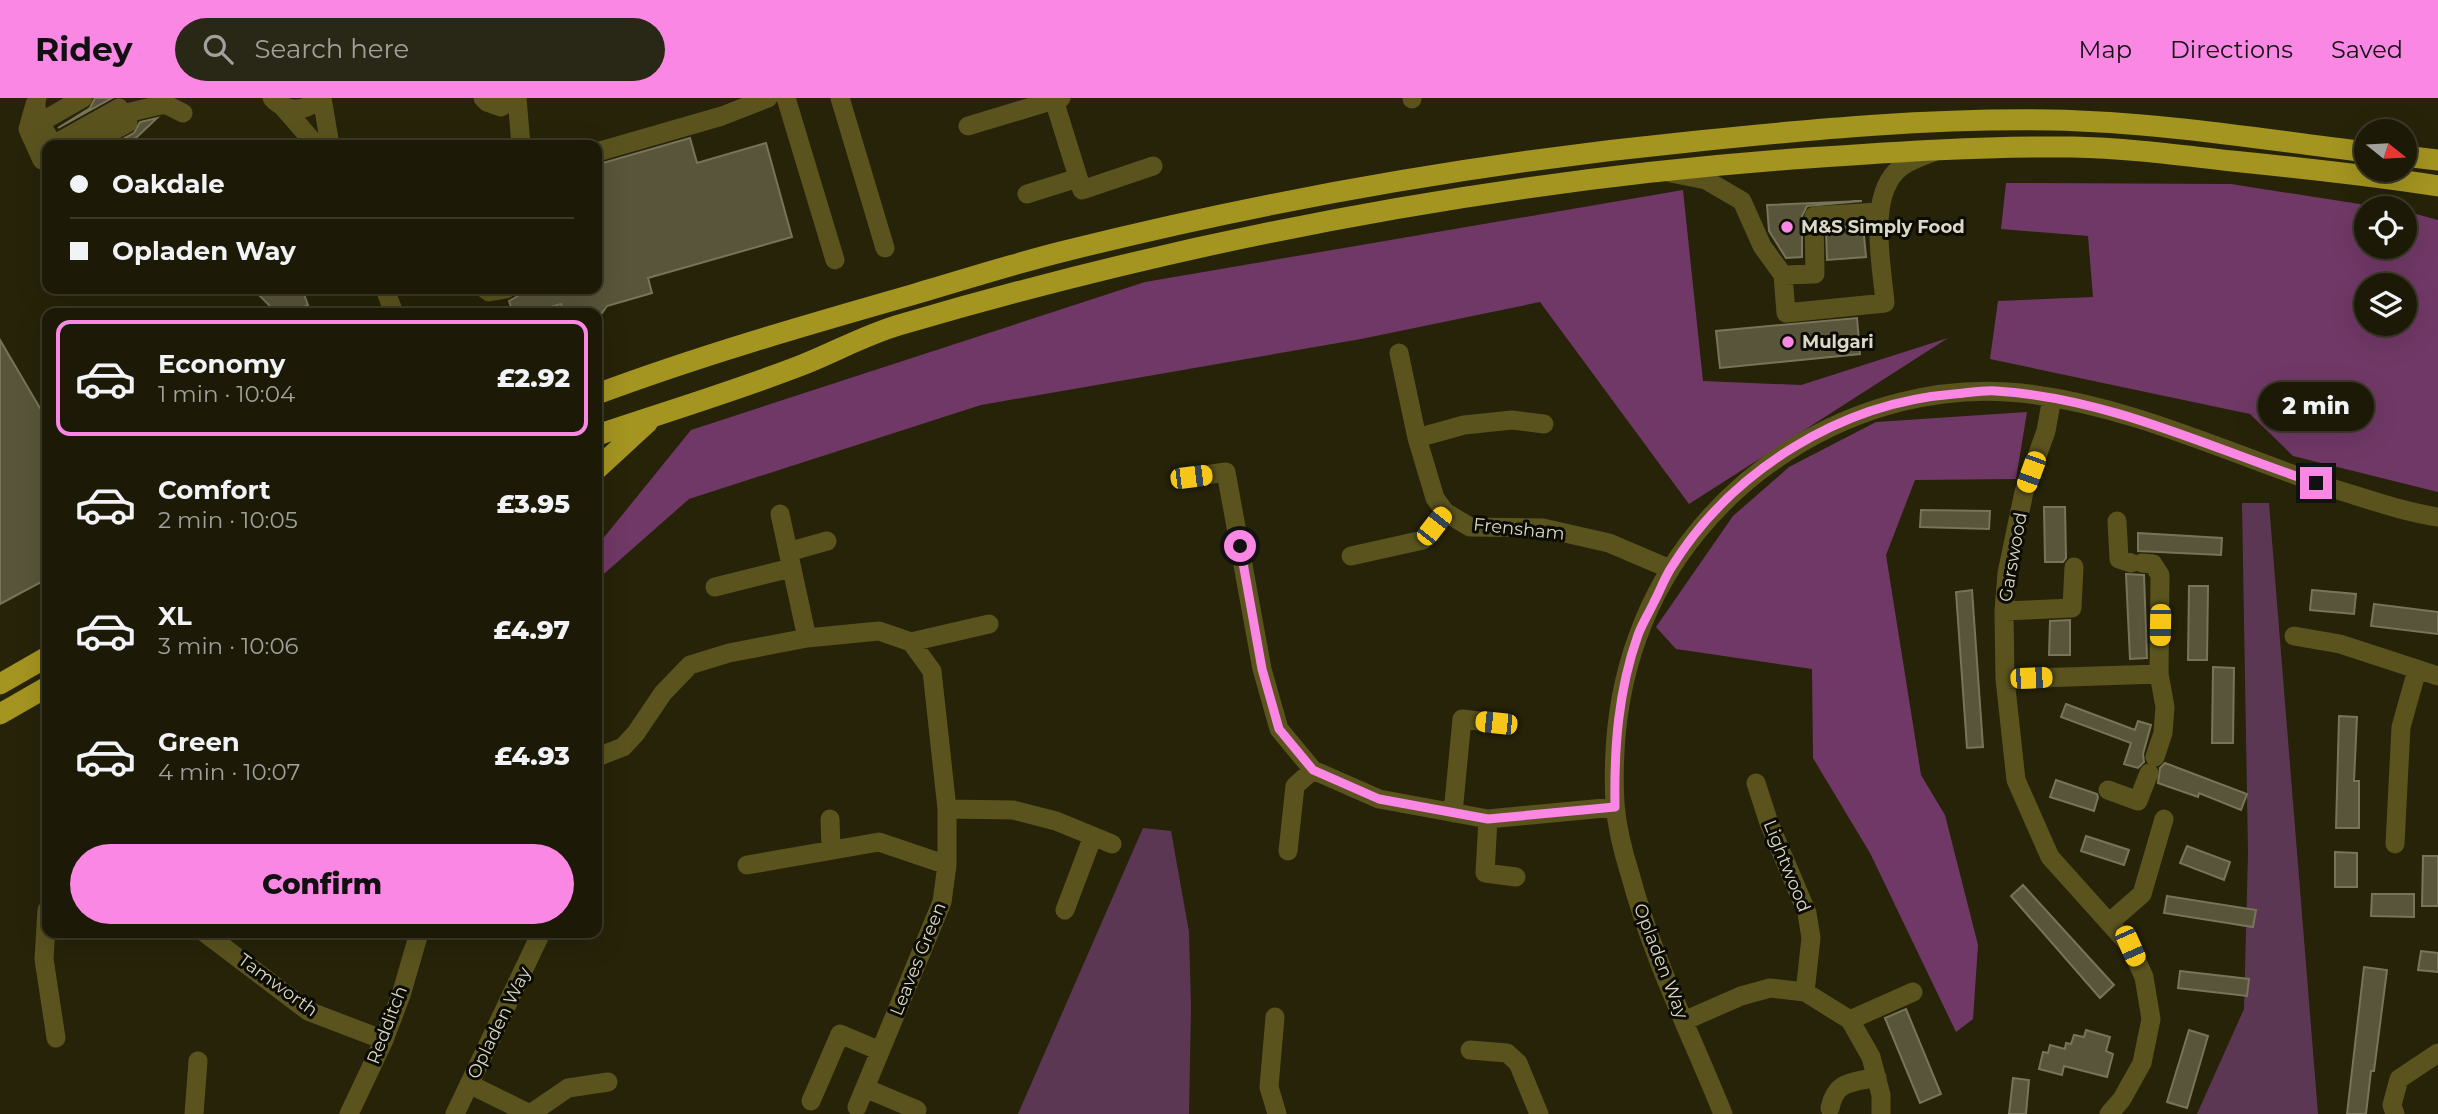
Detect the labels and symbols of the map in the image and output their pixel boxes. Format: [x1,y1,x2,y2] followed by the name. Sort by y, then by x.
[2354,119,2417,182] north arrow
[1801,216,1965,238] place label: M&S Simply Food
[1779,219,1795,235] marker: M&S Simply Food
[1802,331,1874,353] place label: Mulgari
[1780,334,1796,350] marker: Mulgari
[2258,382,2374,430] callout: 2 min
[2014,449,2049,495] car
[1169,464,1214,490] car
[2300,467,2332,499] route end
[1413,503,1456,549] car
[1994,510,2032,604] street label: Garswood
[1472,513,1566,545] street label: Frensham
[1224,530,1256,562] route start
[2150,604,2171,646] car
[2010,667,2053,689] car
[1475,710,1518,736] car
[1759,817,1815,915] street label: Lightwood
[885,899,951,1019] street label: Leaves Green
[1629,900,1693,1022] street label: Opladen Way
[2112,923,2149,969] car
[234,949,322,1021] street label: Tamworth
[462,963,536,1083] street label: Opladen Way
[362,983,412,1067] street label: Redditch

